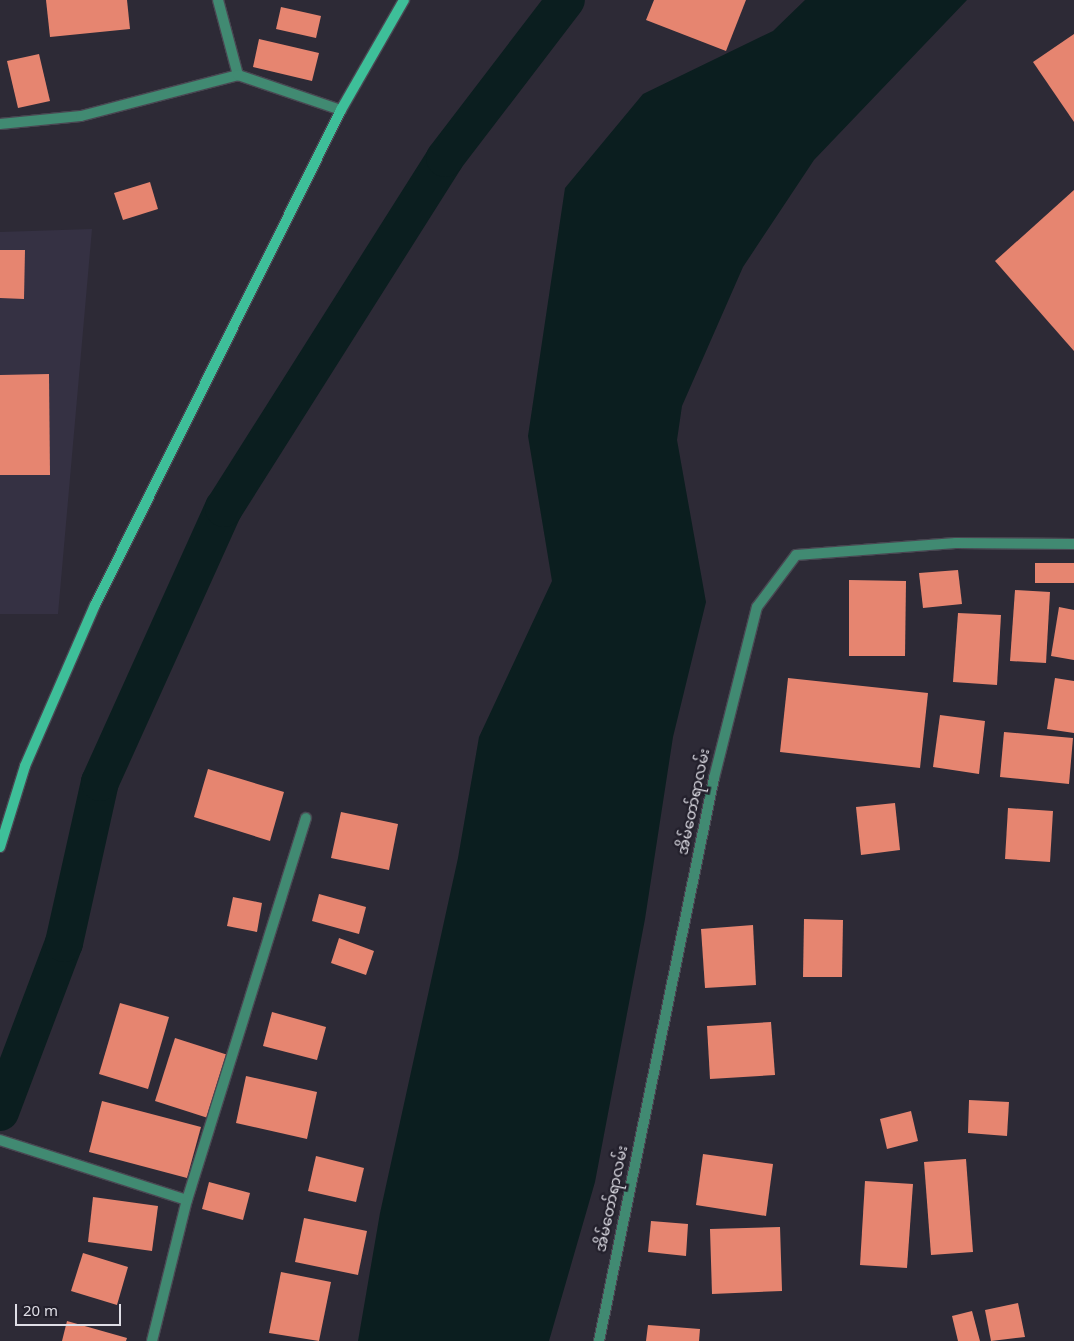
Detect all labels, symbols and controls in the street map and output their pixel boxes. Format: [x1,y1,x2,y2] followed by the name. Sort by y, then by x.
[675,747,715,857] street label: အိမ်တော်ရာလမ်း
[593,1144,633,1254] street label: အိမ်တော်ရာလမ်း
[18,1294,124,1326] scale bar
[23,1296,58,1329] text: 20 m

